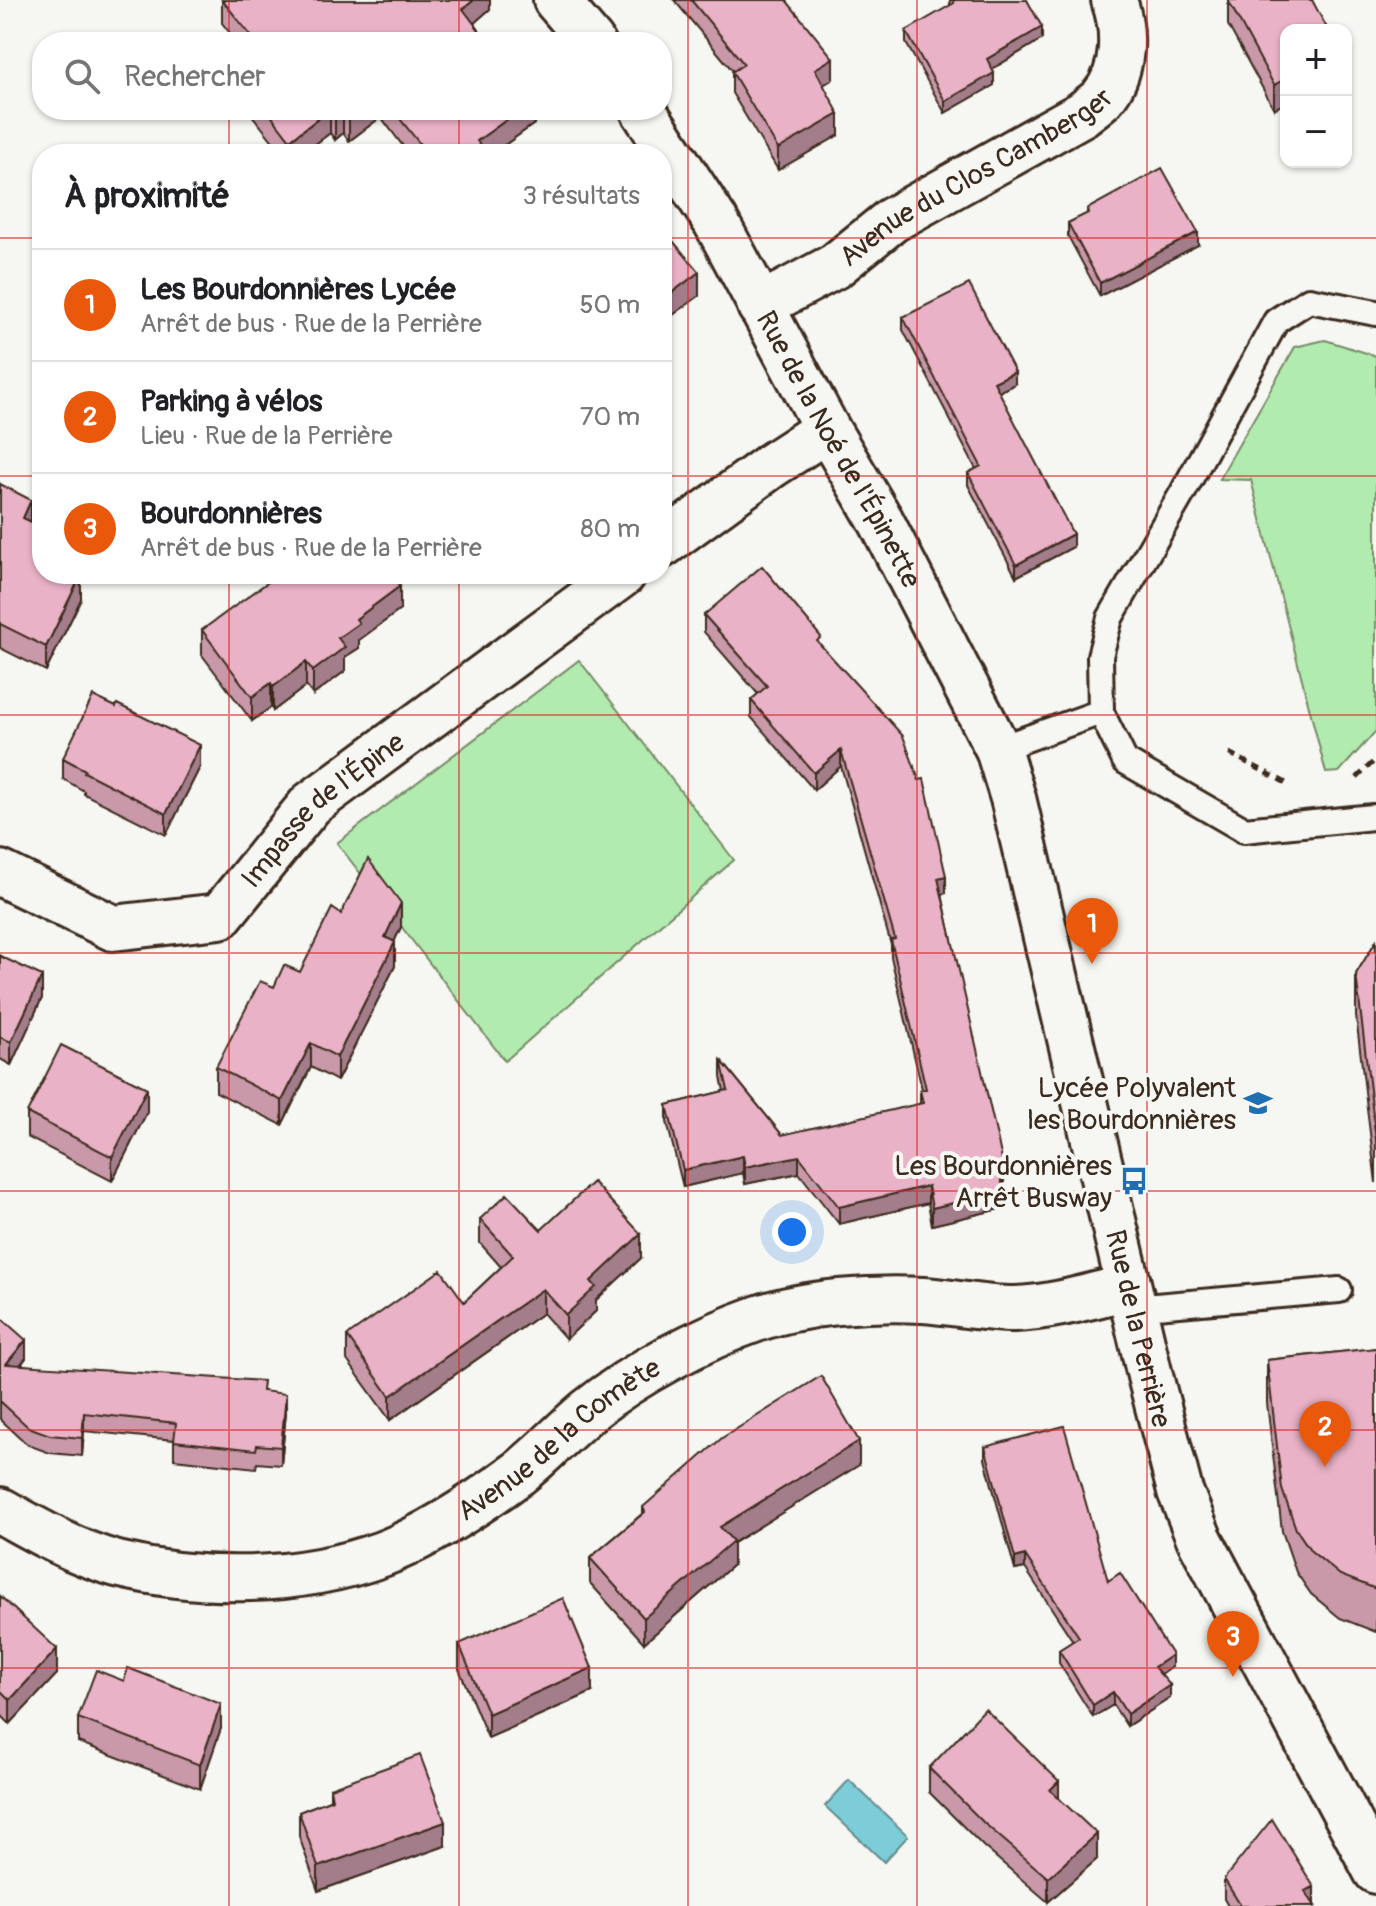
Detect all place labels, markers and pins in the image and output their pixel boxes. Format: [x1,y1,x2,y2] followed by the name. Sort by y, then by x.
[1066,898,1118,964] pin: 1
[1027,1071,1237,1138] place label: Lycée Polyvalent les Bourdonnières
[1243,1088,1273,1118] school or university icon: Lycée Polyvalent les Bourdonnières
[894,1149,1112,1216] place label: Les Bourdonnières Arrêt Busway
[1119,1166,1149,1196] bus stop icon: Les Bourdonnières Arrêt Busway
[1299,1401,1351,1467] pin: 2
[1207,1611,1259,1677] pin: 3

